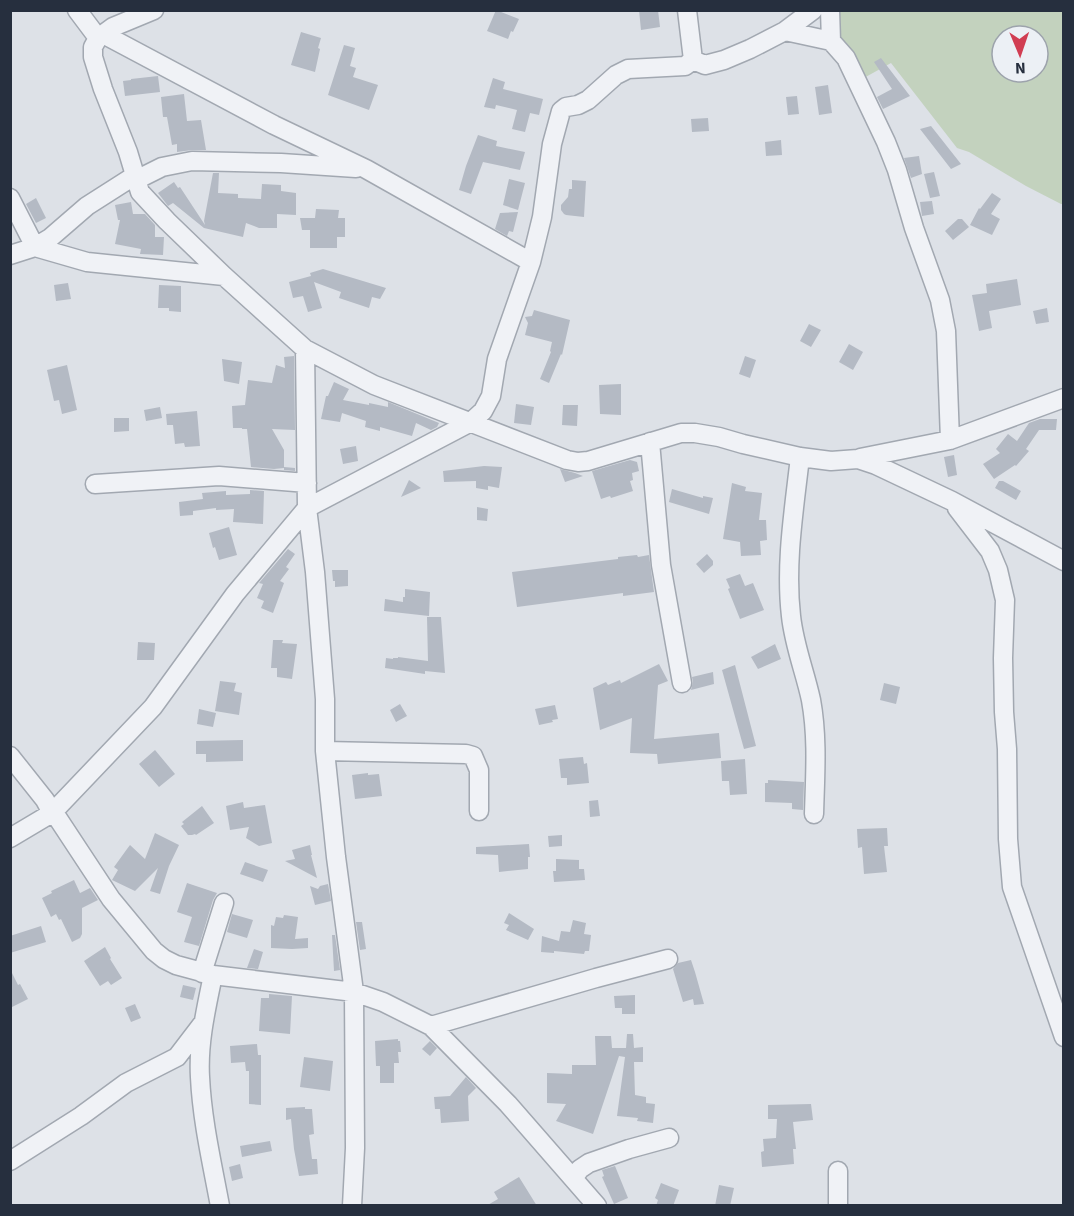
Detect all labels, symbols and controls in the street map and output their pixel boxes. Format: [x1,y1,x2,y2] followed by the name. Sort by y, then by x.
[990,24,1050,84] north arrow
[1015,57,1026,79] text: N

